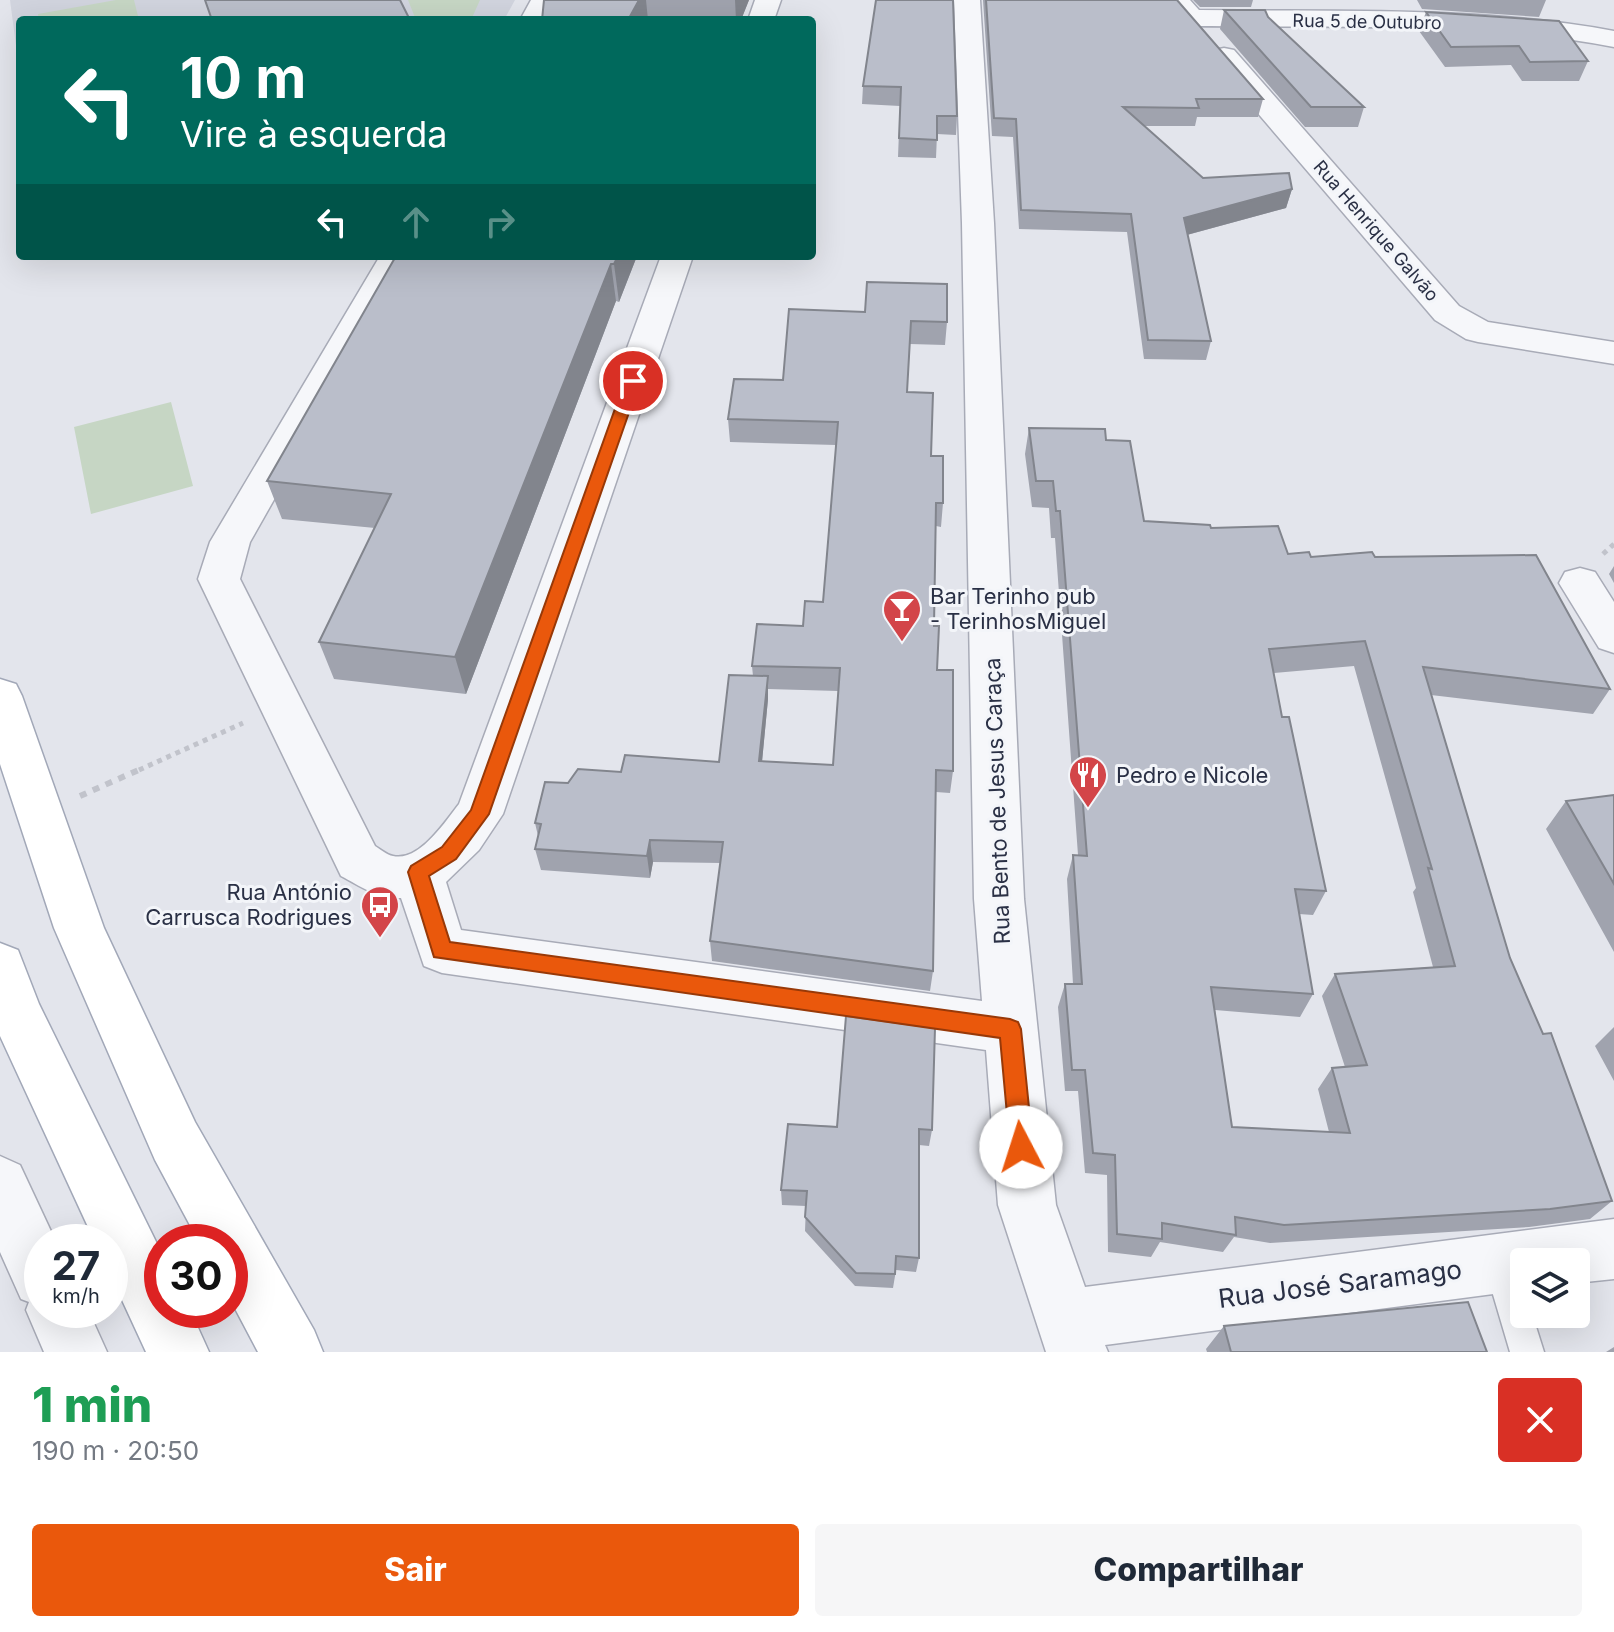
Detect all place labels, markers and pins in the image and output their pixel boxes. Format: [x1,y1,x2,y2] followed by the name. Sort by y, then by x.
[599,347,667,415] pin
[930,583,1106,634] place label: Bar Terinho pub - TerinhosMiguel
[881,588,923,643] bar icon: Bar Terinho pub - TerinhosMiguel
[1067,754,1109,809] restaurant icon: Pedro e Nicole
[1116,762,1268,788] place label: Pedro e Nicole
[145,879,352,930] place label: Rua António Carrusca Rodrigues
[359,884,401,939] bus stop icon: Rua António Carrusca Rodrigues

